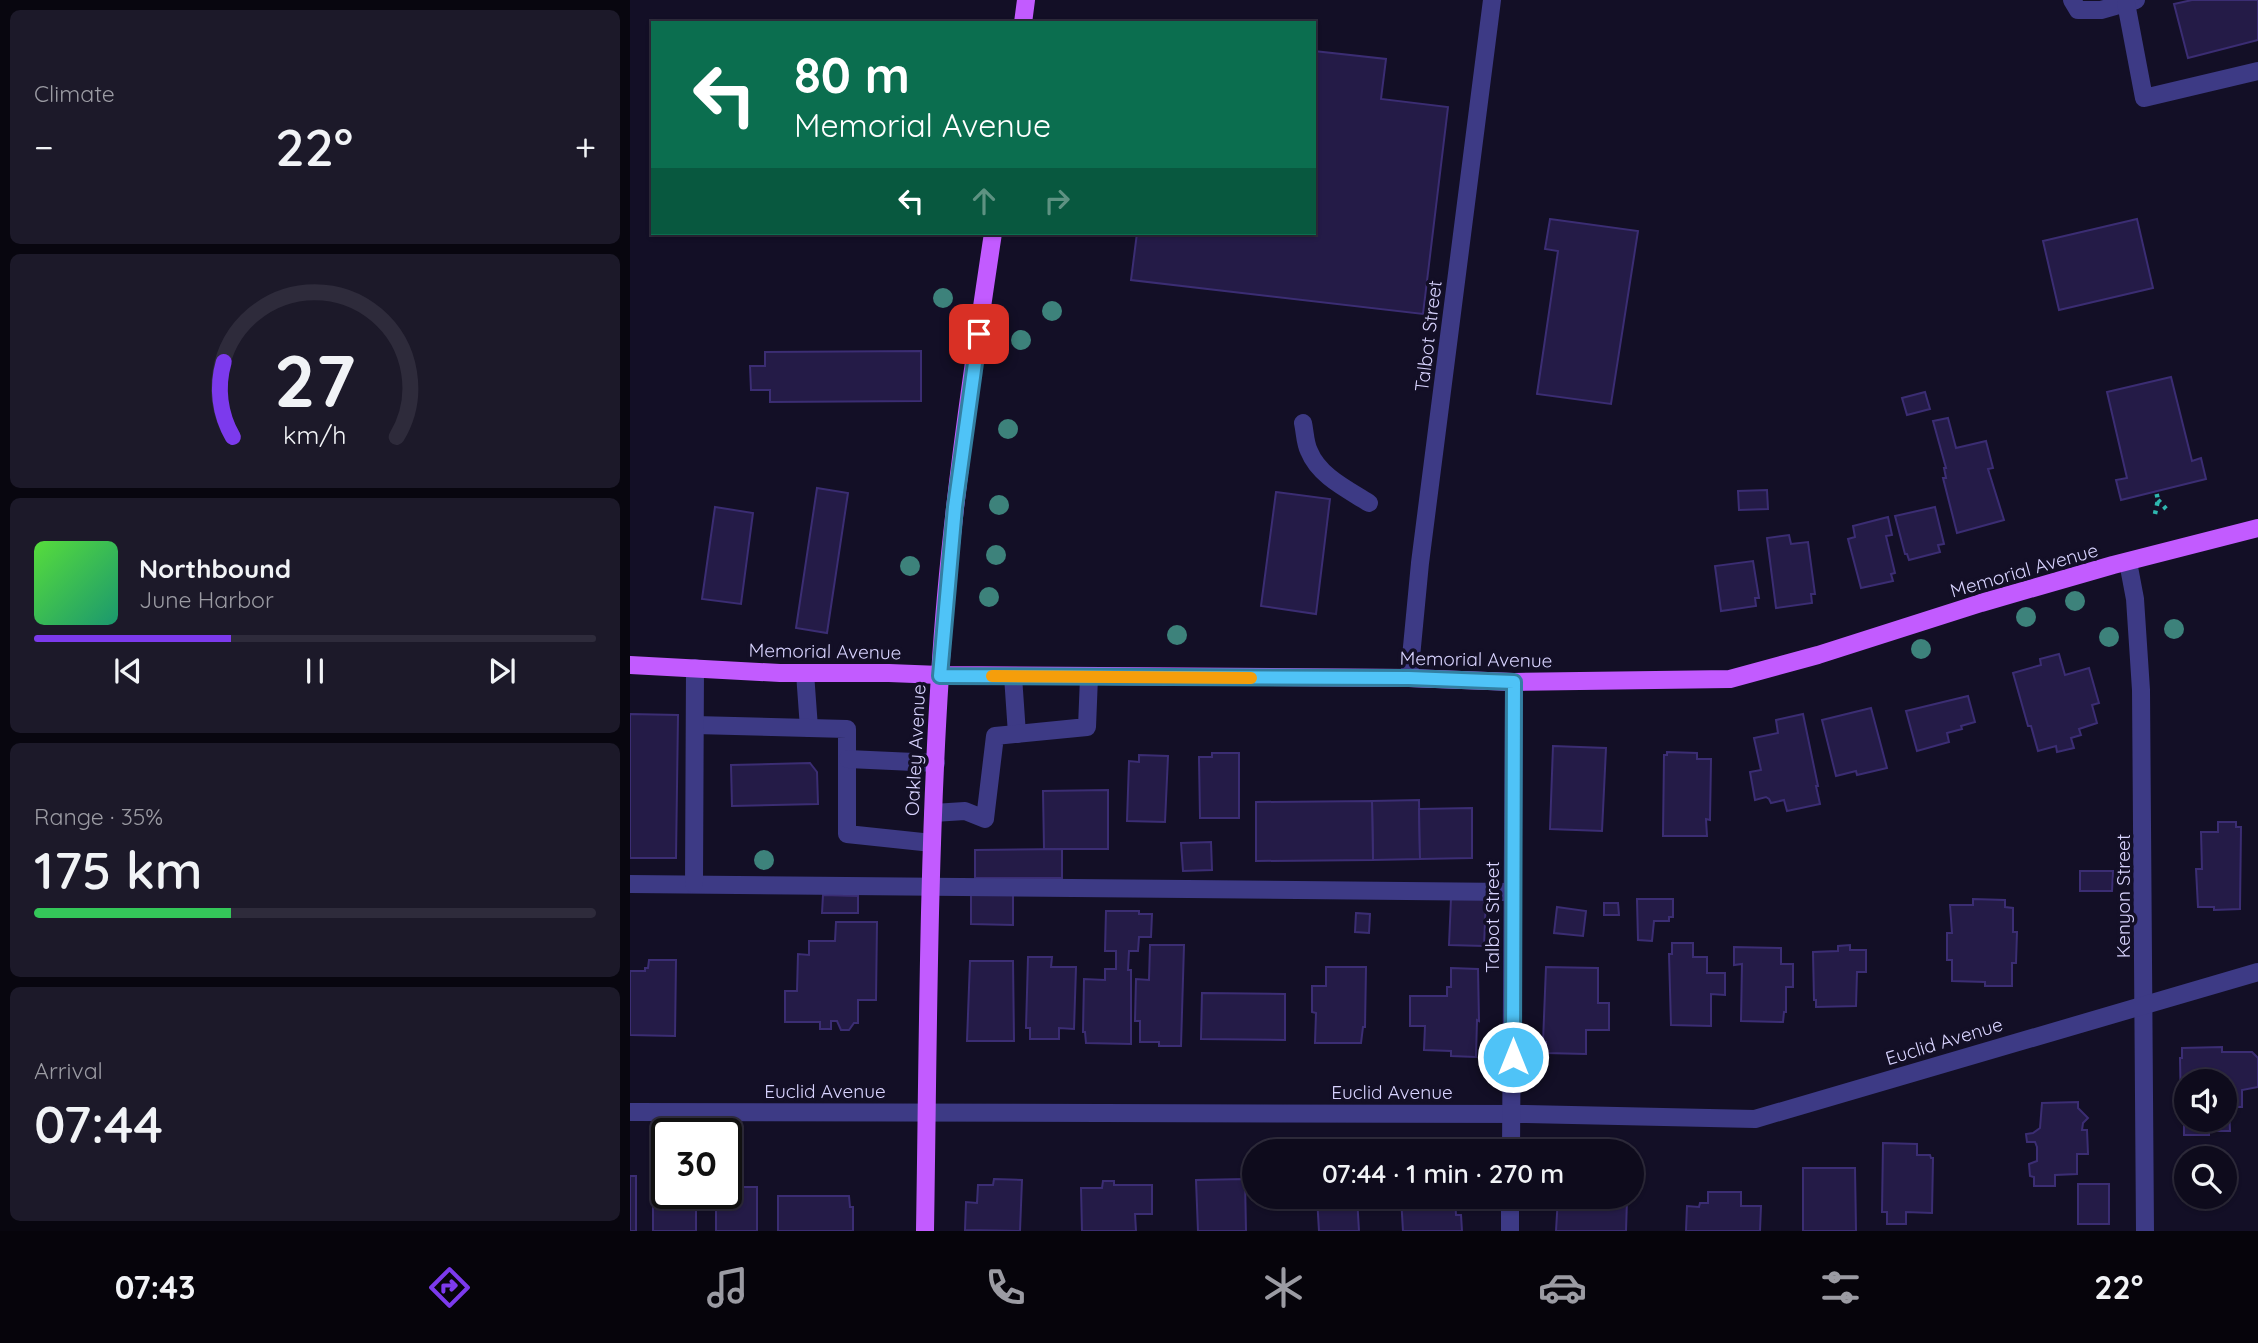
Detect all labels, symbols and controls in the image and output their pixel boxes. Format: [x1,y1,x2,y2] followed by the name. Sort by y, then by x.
[794,44,910,105] text: 80 m
[679,49,770,140] icon: left
[34,79,115,108] text: Climate
[794,105,1051,145] text: Memorial Avenue
[275,114,353,179] text: 22°
[34,123,54,171] text: −
[575,123,596,171] text: +
[892,182,930,220] icon: left
[965,182,1003,220] icon: ahead
[1038,182,1076,220] icon: right
[1409,279,1447,393] street label: Talbot Street
[949,304,1009,364] pin
[960,315,998,353] icon: arrive
[274,335,356,426] text: 27
[283,419,347,450] text: km/h
[1947,537,2101,603] street label: Memorial Avenue
[139,552,291,585] text: Northbound
[139,585,274,614] text: June Harbor
[748,638,902,664] street label: Memorial Avenue
[1399,646,1553,672] street label: Memorial Avenue
[109,652,147,690] icon: previous
[296,652,334,690] icon: pause
[483,652,521,690] icon: next
[900,684,930,816] street label: Oakley Avenue
[34,802,163,831] text: Range · 35%
[2111,834,2135,958] street label: Kenyon Street
[34,837,203,902] text: 175 km
[1480,861,1504,973] street label: Talbot Street
[1882,1012,2006,1070] street label: Euclid Avenue
[1476,1020,1550,1094] position arrow
[34,1056,103,1085] text: Arrival
[2174,1069,2237,1209] map controls
[2174,1069,2237,1132] button: sound
[764,1079,886,1103] street label: Euclid Avenue
[1331,1080,1453,1104] street label: Euclid Avenue
[34,1091,163,1156] text: 07:44
[651,1118,742,1209] speed limit sign: 30
[2174,1146,2237,1209] button: search
[1322,1157,1564,1190] text: 07:44 · 1 min · 270 m
[425,1263,474,1312] icon: directions
[703,1263,752,1312] icon: music
[981,1263,1030,1312] icon: phone
[1259,1263,1308,1312] icon: climate
[1538,1263,1587,1312] icon: car
[1816,1263,1865,1312] icon: filters
[115,1267,195,1307] text: 07:43
[2094,1267,2143,1307] text: 22°

